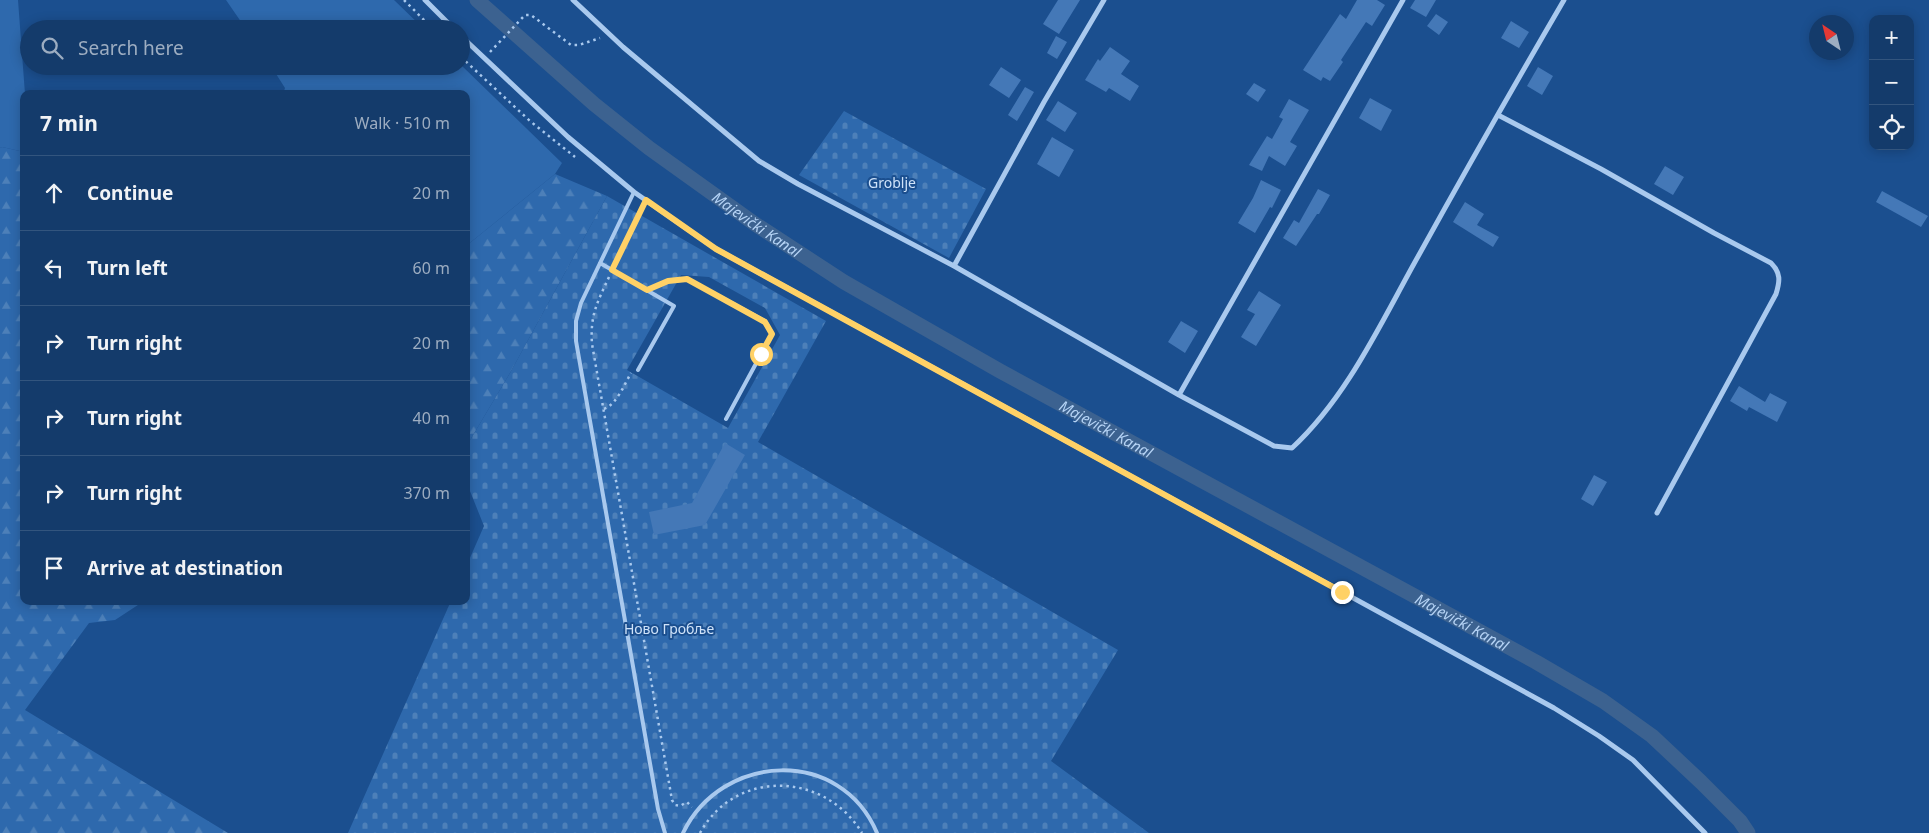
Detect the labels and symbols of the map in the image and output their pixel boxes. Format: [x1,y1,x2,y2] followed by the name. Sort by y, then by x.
[1809,15,1854,60] north arrow
[868,173,916,192] park label: Groblje
[709,187,806,262] water label: Majevički Kanal
[750,343,773,366] route start
[1056,395,1157,463] water label: Majevički Kanal
[1331,581,1354,604] route end
[1412,588,1513,656] water label: Majevički Kanal
[624,619,714,638] park label: Ново Гробље

